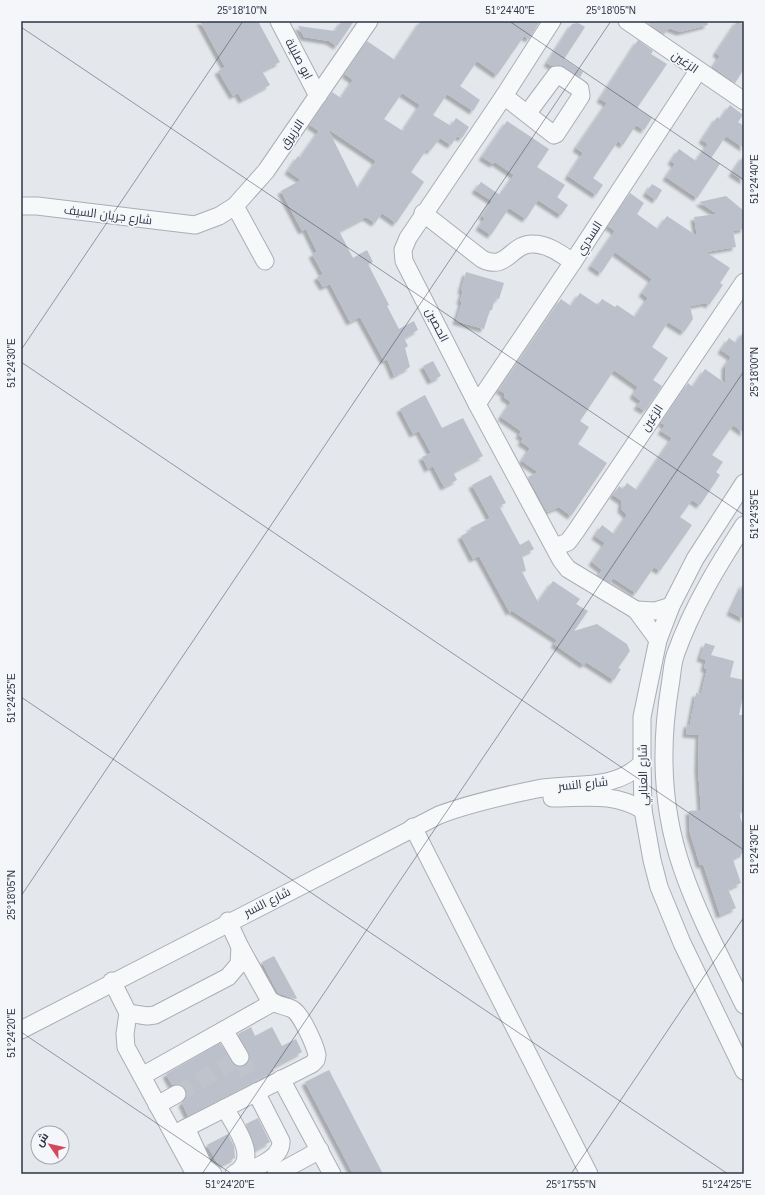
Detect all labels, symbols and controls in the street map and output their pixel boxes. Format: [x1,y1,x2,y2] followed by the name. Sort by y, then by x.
[217,5,267,16] text: 25°18'10"N
[485,5,535,16] text: 51°24'40"E
[586,5,636,16] text: 25°18'05"N
[282,36,316,82] street label: ابو صليلة
[669,48,701,76] street label: الزغين
[277,117,307,151] street label: الازيرق
[749,154,760,204] text: 51°24'40"E
[63,203,153,228] street label: شارع جريان السيف
[573,219,608,259] street label: السدري
[423,306,451,344] street label: الحصين
[6,338,17,388] text: 51°24'30"E
[749,347,760,397] text: 25°18'00"N
[638,402,666,434] street label: الزغين
[749,489,760,539] text: 51°24'35"E
[6,673,17,723] text: 51°24'25"E
[635,744,654,806] street label: شارع العنابي
[556,774,609,795] street label: شارع النسر
[749,824,760,874] text: 51°24'30"E
[6,870,17,920] text: 25°18'05"N
[240,884,293,921] street label: شارع النسر
[6,1008,17,1058] text: 51°24'20"E
[30,1125,70,1165] north arrow
[33,1130,51,1149] text: ش
[205,1179,255,1190] text: 51°24'20"E
[546,1179,596,1190] text: 25°17'55"N
[702,1179,752,1190] text: 51°24'25"E

